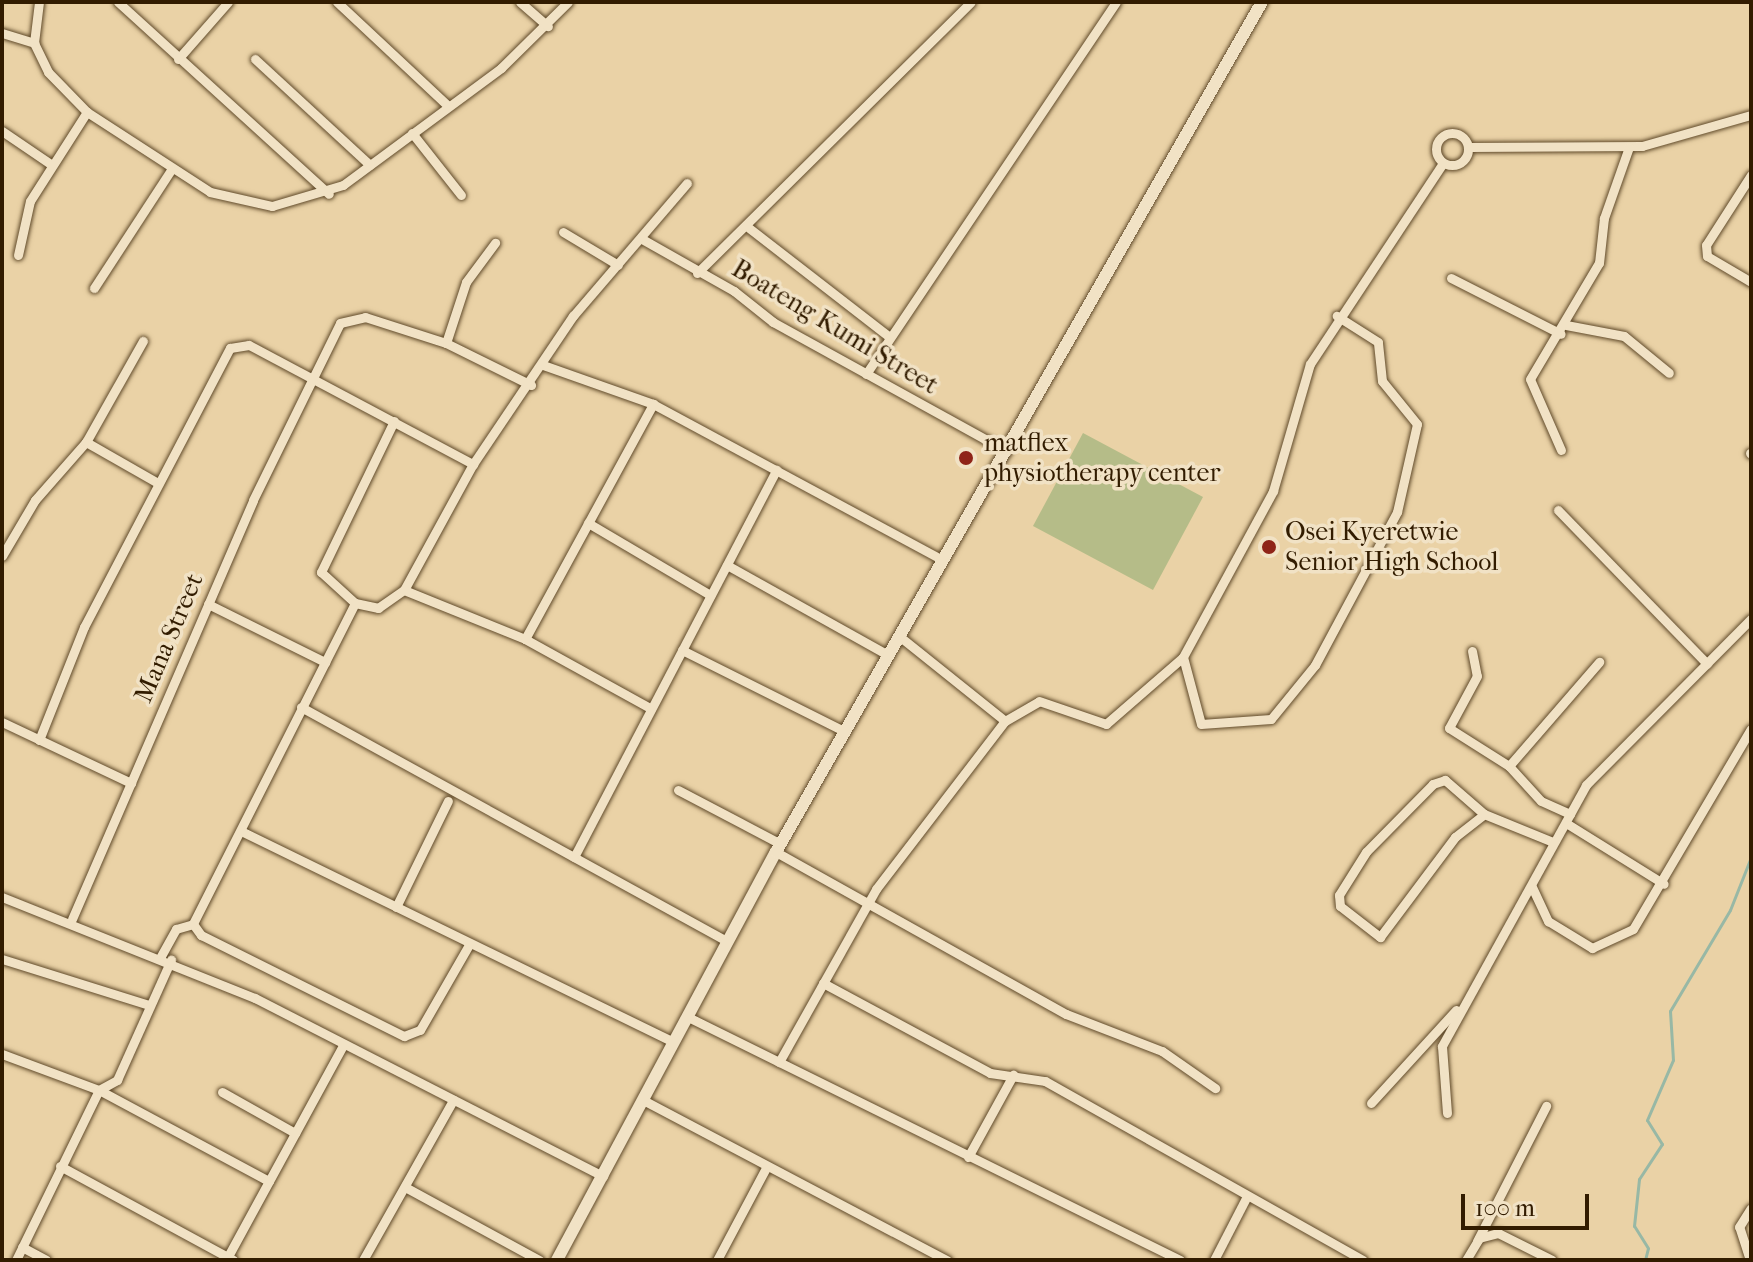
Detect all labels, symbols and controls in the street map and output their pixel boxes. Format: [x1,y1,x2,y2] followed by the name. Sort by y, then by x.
[726,253,944,401] street label: Boateng Kumi Street
[984,427,1221,488] place label: matflex physiotherapy center
[955,447,977,469] marker: matflex physiotherapy center
[1285,516,1498,578] place label: Osei Kyeretwie Senior High School
[1260,538,1278,556] marker: Osei Kyeretwie Senior High School
[128,569,210,707] street label: Mana Street
[1465,1178,1593,1228] scale bar
[1475,1194,1535,1222] text: 100 m

